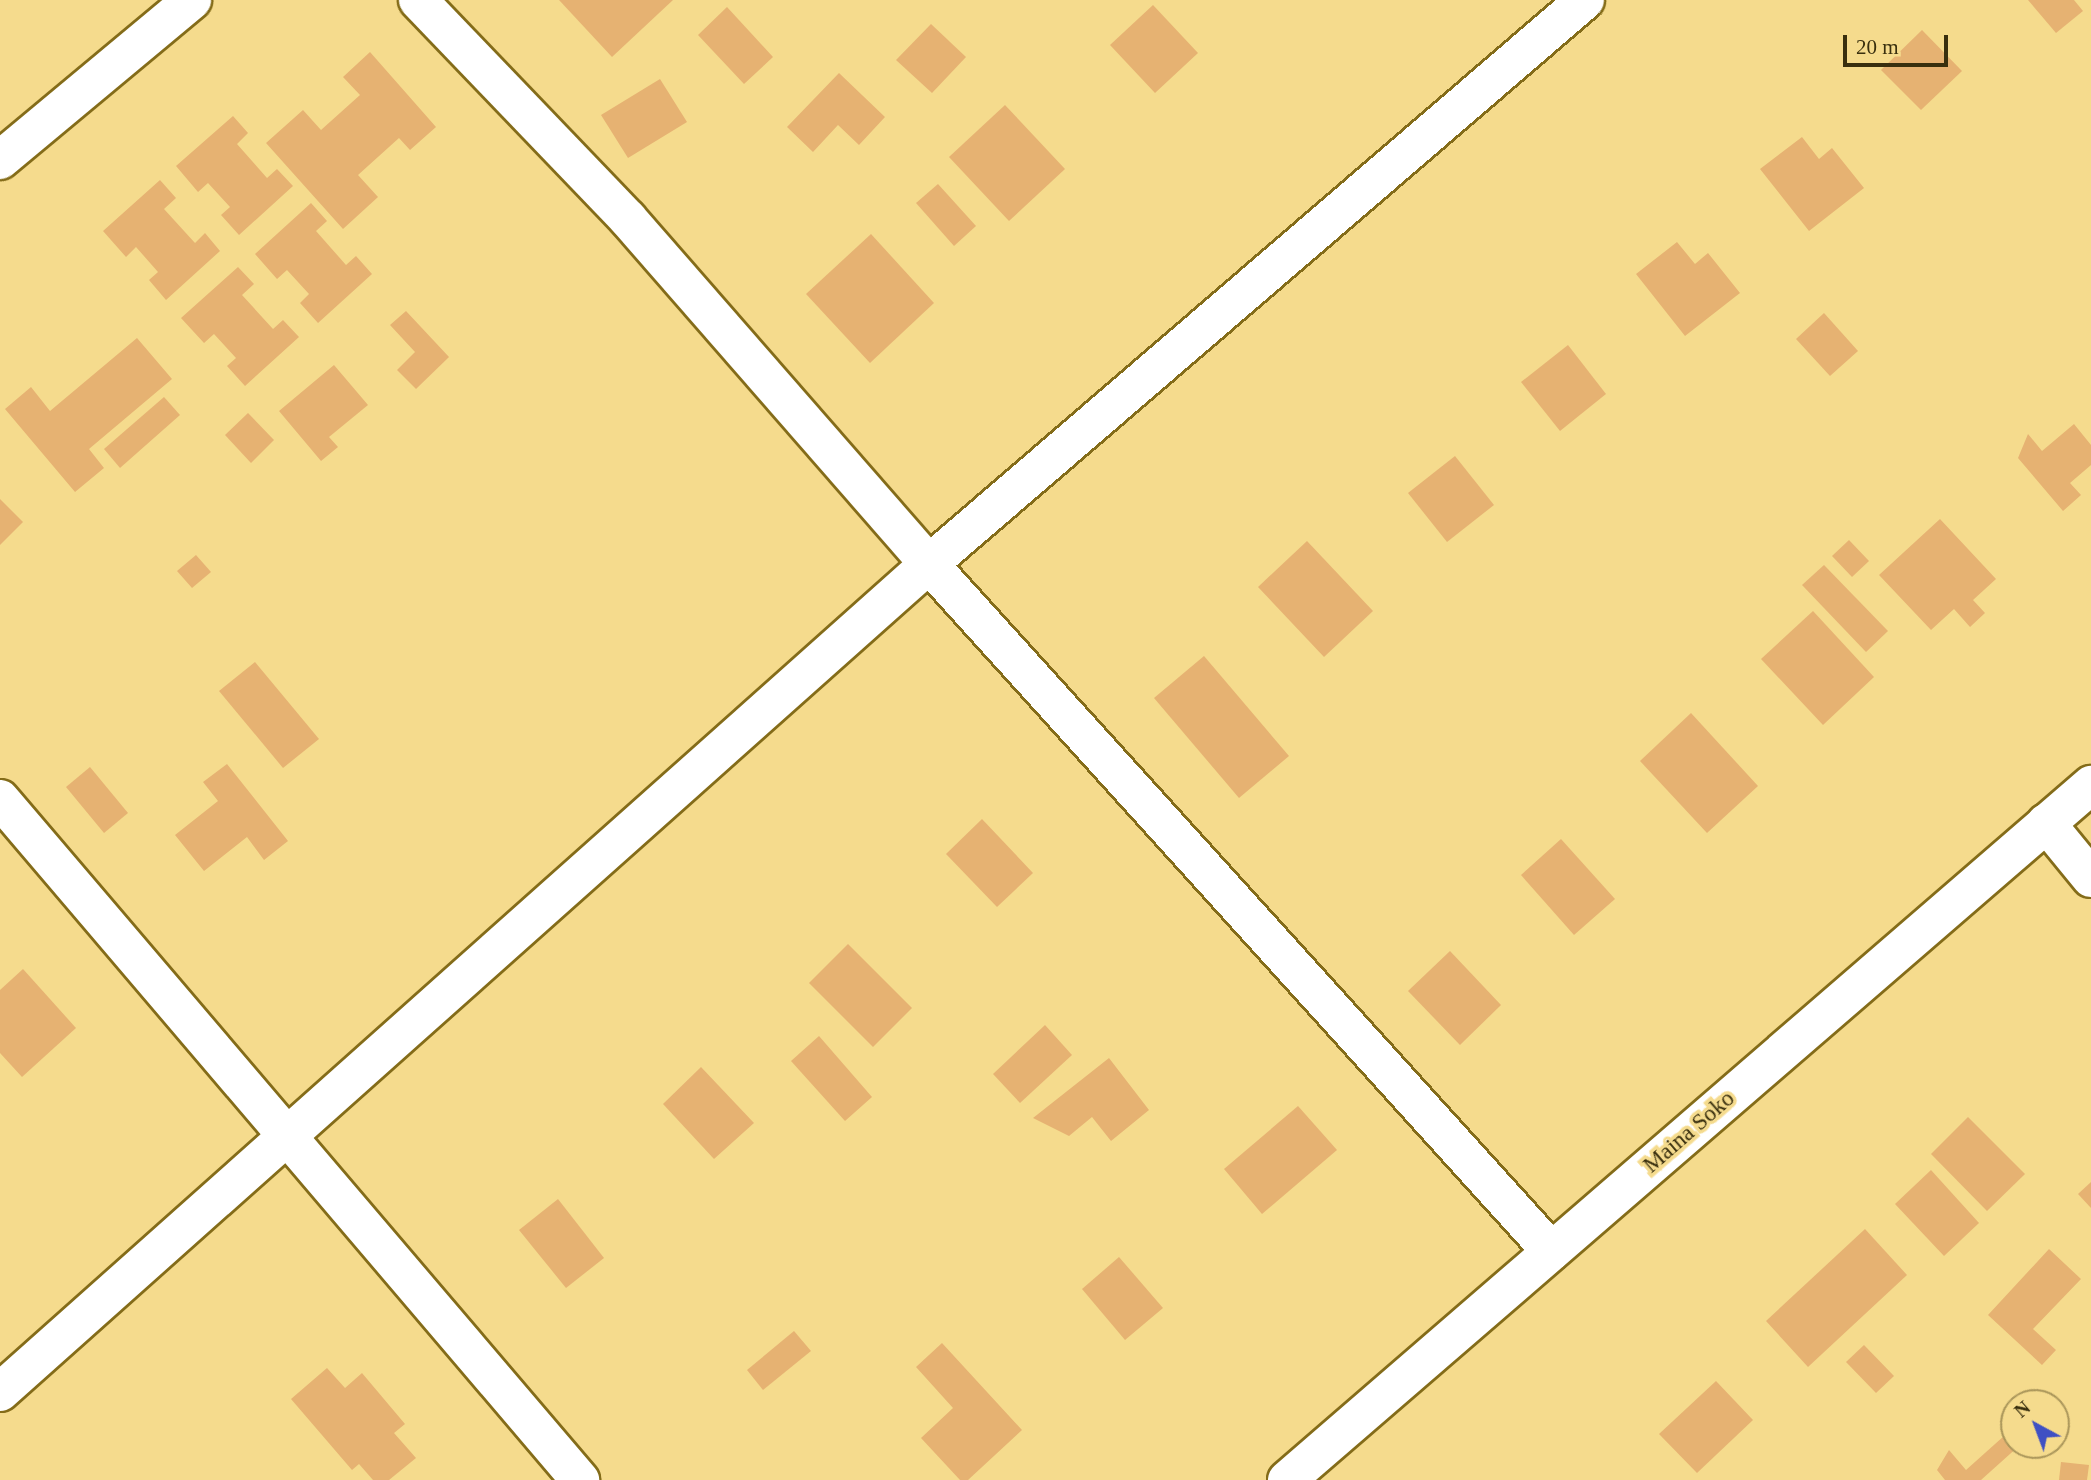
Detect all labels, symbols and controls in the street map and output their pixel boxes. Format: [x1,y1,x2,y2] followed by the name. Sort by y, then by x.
[1846,21,1951,65] scale bar
[1856,35,1899,59] text: 20 m
[1638,1085,1740,1179] street label: Maina Soko
[2000,1389,2070,1459] north arrow
[2010,1397,2034,1422] text: N

